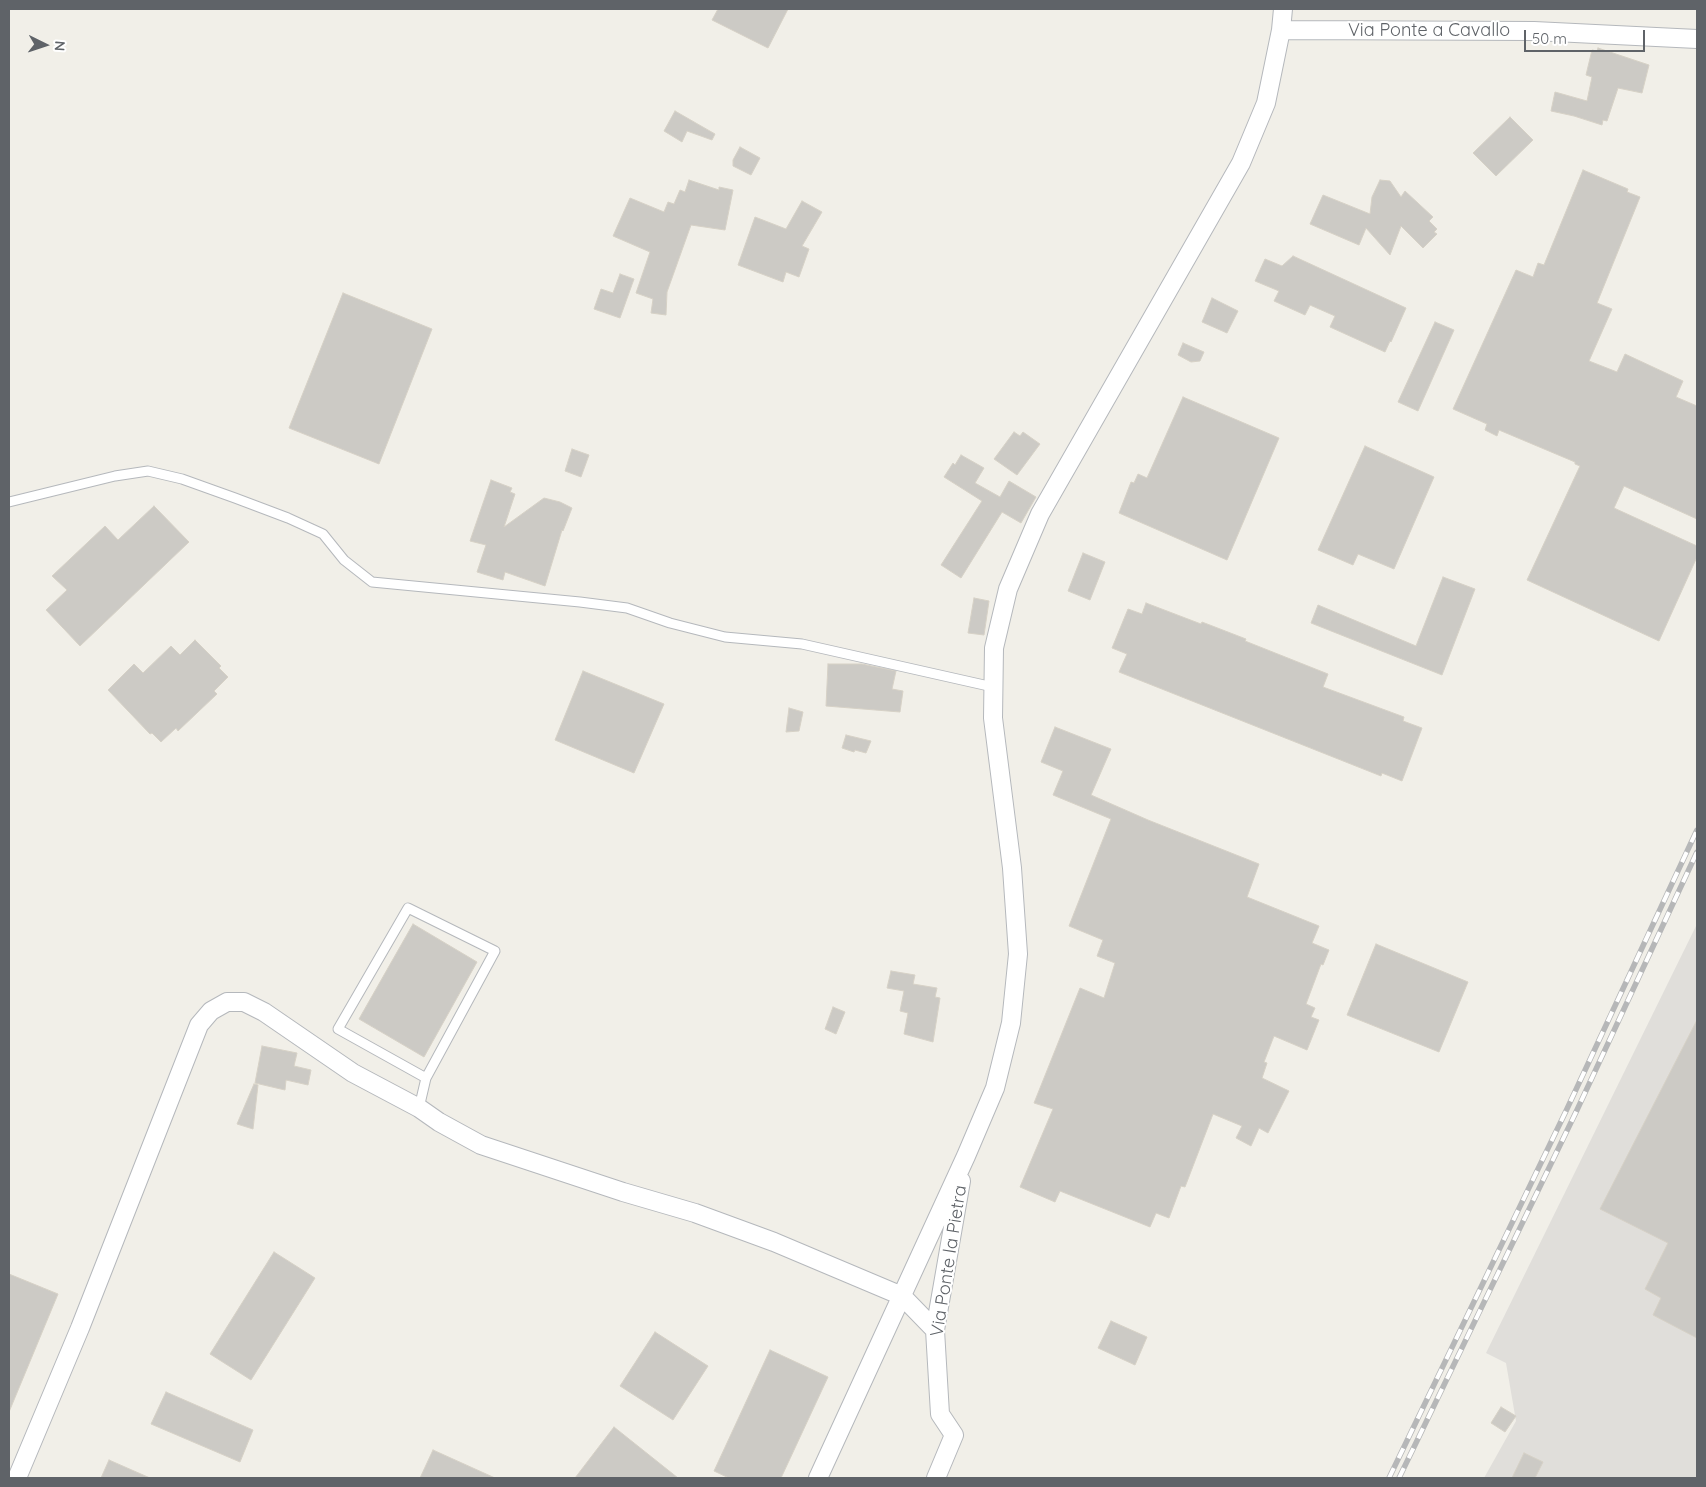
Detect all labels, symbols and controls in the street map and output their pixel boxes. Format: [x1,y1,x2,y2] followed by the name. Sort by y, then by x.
[20,20,70,70] north arrow
[1348,20,1510,42] street label: Via Ponte a Cavallo
[1526,20,1647,52] scale bar
[1532,29,1567,48] text: 50 m
[51,40,69,52] text: N
[926,1184,972,1338] street label: Via Ponte la Pietra

